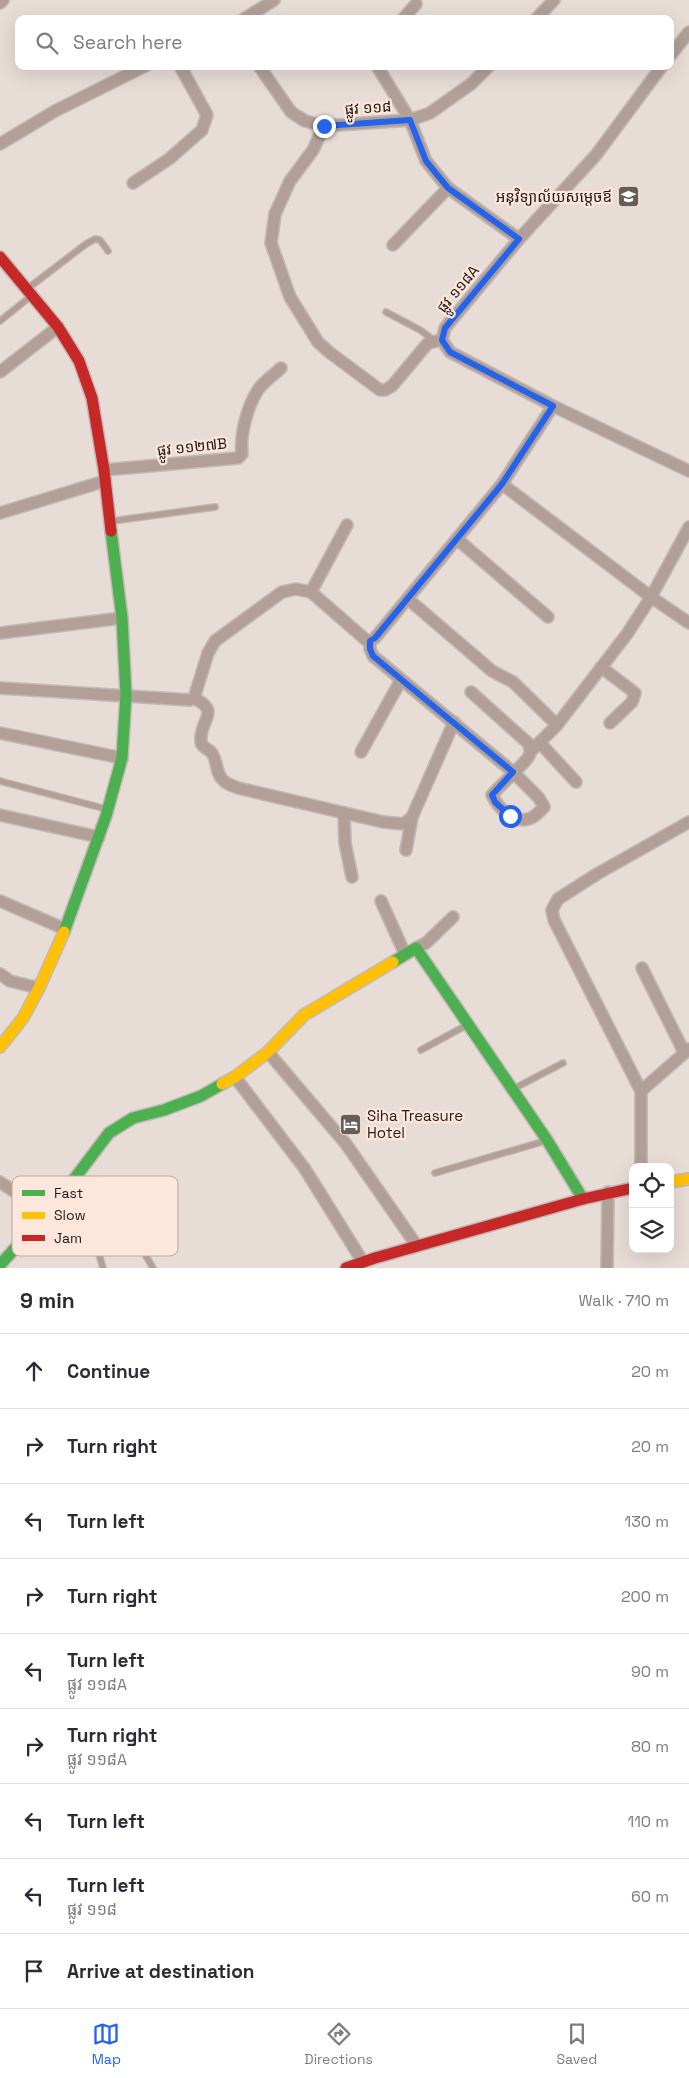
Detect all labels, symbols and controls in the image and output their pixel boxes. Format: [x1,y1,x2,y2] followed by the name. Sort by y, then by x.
[15,15,674,70] search box
[33,29,61,57] icon: search
[73,30,183,55] text: Search here
[344,96,392,123] street label: ផ្លូវ ១១៨
[313,115,336,138] route end
[616,185,640,209] school or university icon: អនុវិទ្យាល័យសម្តេចឪ
[496,187,612,206] place label: អនុវិទ្យាល័យសម្តេចឪ
[432,261,487,319] street label: ផ្លូវ ១១៨A
[156,433,228,464] street label: ផ្លូវ ១១២៧B
[499,805,522,828] route start
[367,1106,463,1142] place label: Siha Treasure Hotel
[339,1113,363,1137] hotel icon: Siha Treasure Hotel
[629,1163,674,1253] map controls
[629,1163,674,1208] button: locate
[12,1176,178,1256] legend
[54,1184,83,1202] text: Fast
[54,1206,86,1224] text: Slow
[629,1208,674,1253] button: layers
[54,1229,82,1247] text: Jam
[20,1287,75,1314] text: 9 min
[579,1290,669,1311] text: Walk · 710 m
[20,1357,48,1385] icon: ahead
[67,1359,150,1384] text: Continue
[631,1361,669,1382] text: 20 m
[20,1432,48,1460] icon: right
[67,1434,157,1459] text: Turn right
[631,1436,669,1457] text: 20 m
[20,1507,48,1535] icon: left
[67,1509,145,1534] text: Turn left
[625,1511,669,1532] text: 130 m
[20,1582,48,1610] icon: right
[67,1584,157,1609] text: Turn right
[621,1586,669,1607] text: 200 m
[67,1648,145,1673] text: Turn left
[20,1657,48,1685] icon: left
[631,1661,669,1682] text: 90 m
[67,1674,127,1695] text: ផ្លូវ ១១៨A
[67,1723,157,1748] text: Turn right
[20,1732,48,1760] icon: right
[631,1736,669,1757] text: 80 m
[67,1749,127,1770] text: ផ្លូវ ១១៨A
[20,1807,48,1835] icon: left
[67,1809,145,1834] text: Turn left
[627,1811,669,1832] text: 110 m
[67,1873,145,1898] text: Turn left
[20,1882,48,1910] icon: left
[631,1886,669,1907] text: 60 m
[67,1899,117,1920] text: ផ្លូវ ១១៨
[20,1957,48,1985] icon: arrive
[67,1959,255,1984] text: Arrive at destination
[92,2020,121,2068] tab: Map
[304,2020,373,2068] tab: Directions
[556,2020,597,2068] tab: Saved

